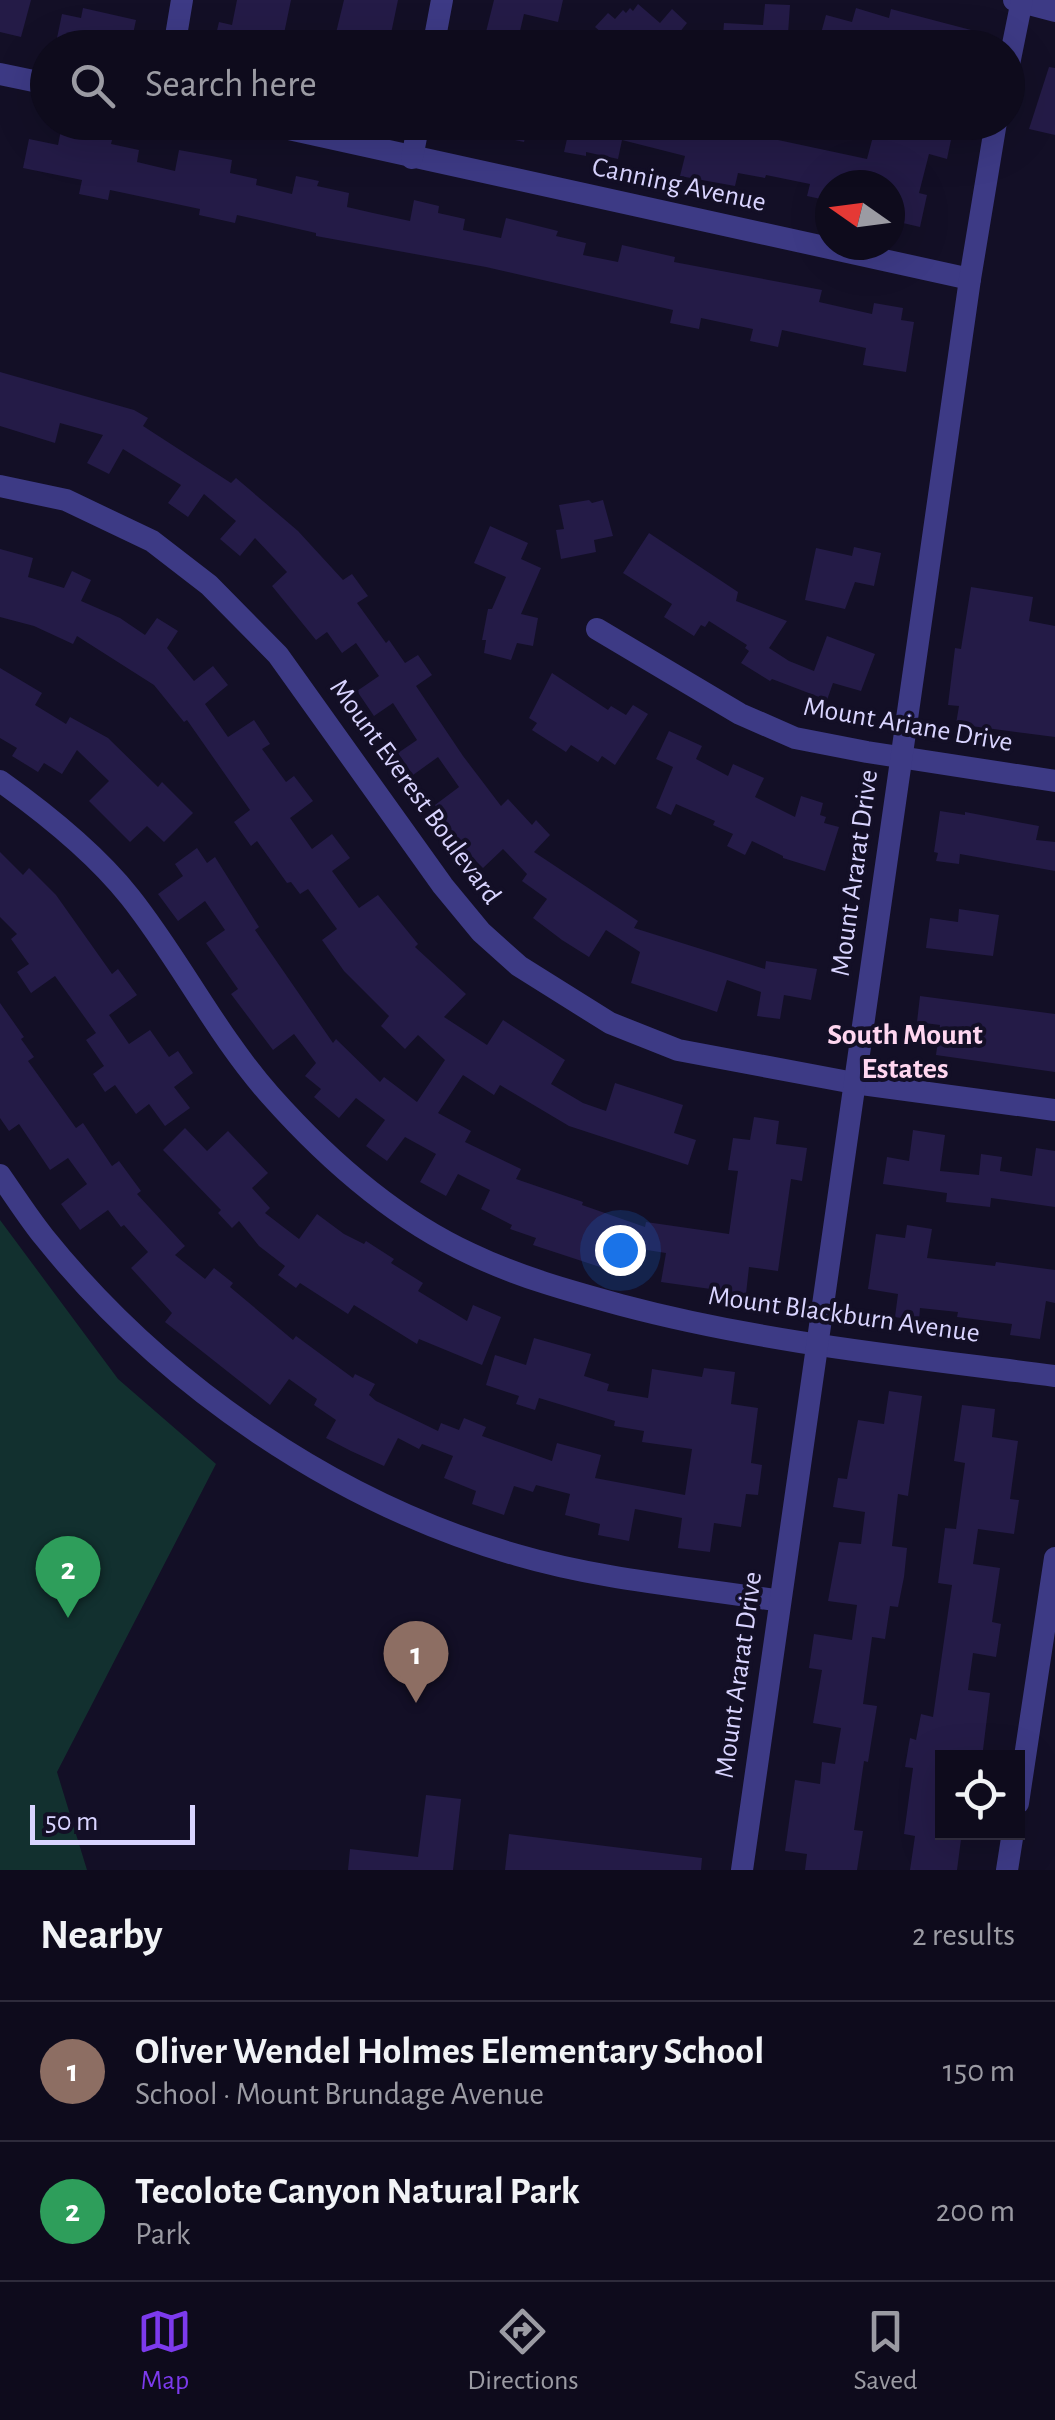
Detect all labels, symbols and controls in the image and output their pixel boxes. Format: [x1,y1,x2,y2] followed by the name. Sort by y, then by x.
[30,30,1025,140] search box
[65,58,120,113] icon: search
[145,66,317,104] text: Search here
[590,153,768,217] street label: Canning Avenue
[815,170,905,260] north arrow
[324,674,506,910] street label: Mount Everest Boulevard
[801,693,1015,757] street label: Mount Ariane Drive
[827,768,883,978] street label: Mount Ararat Drive
[827,1020,983,1084] district label: South Mount Estates
[595,1225,646,1276] your location
[706,1282,982,1348] street label: Mount Blackburn Avenue
[36,1536,100,1618] pin: 2
[711,1570,767,1780] street label: Mount Ararat Drive
[384,1620,448,1703] pin: 1
[935,1750,1025,1840] map controls
[935,1750,1025,1840] button: locate
[30,1800,195,1844] scale bar
[45,1808,99,1836] text: 50 m
[40,1914,163,1956] text: Nearby
[912,1919,1015,1951] text: 2 results
[135,2033,764,2071] text: Oliver Wendel Holmes Elementary School
[67,2055,78,2087] text: 1
[943,2055,1015,2087] text: 150 m
[135,2078,544,2110] text: School · Mount Brundage Avenue
[135,2173,580,2211] text: Tecolote Canyon Natural Park
[65,2195,80,2227] text: 2
[936,2195,1015,2227] text: 200 m
[135,2218,190,2250] text: Park
[137,2304,192,2398] tab: Map
[467,2304,579,2398] tab: Directions
[854,2304,918,2398] tab: Saved

